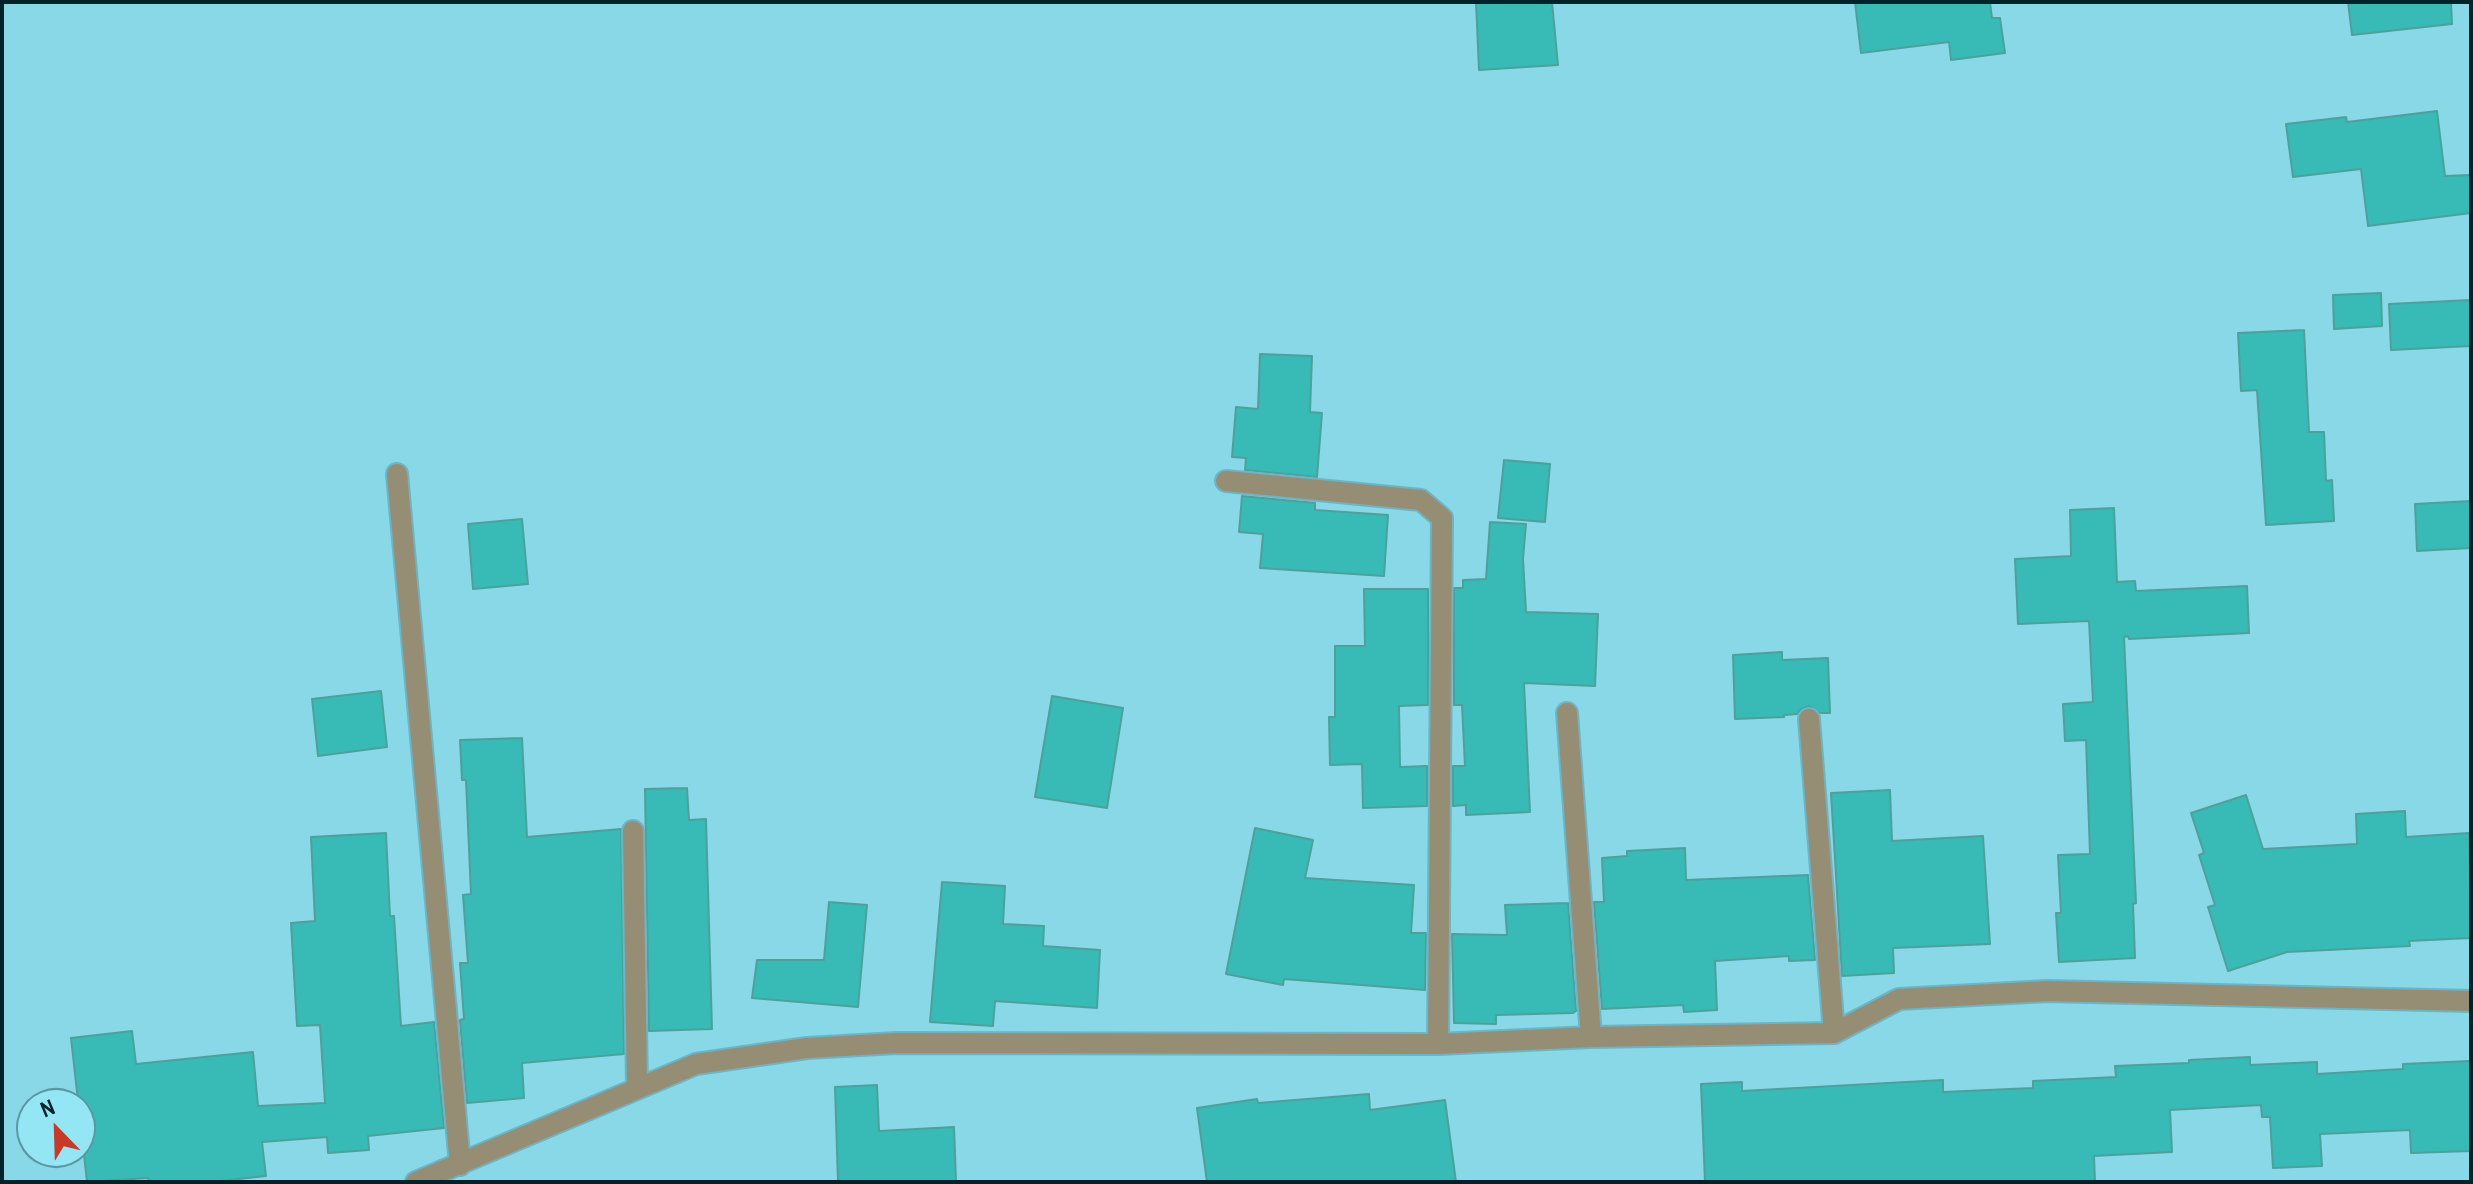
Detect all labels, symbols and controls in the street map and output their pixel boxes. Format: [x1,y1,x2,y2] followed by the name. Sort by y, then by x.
[16,1088,96,1168] north arrow
[36,1091,59,1124] text: N

